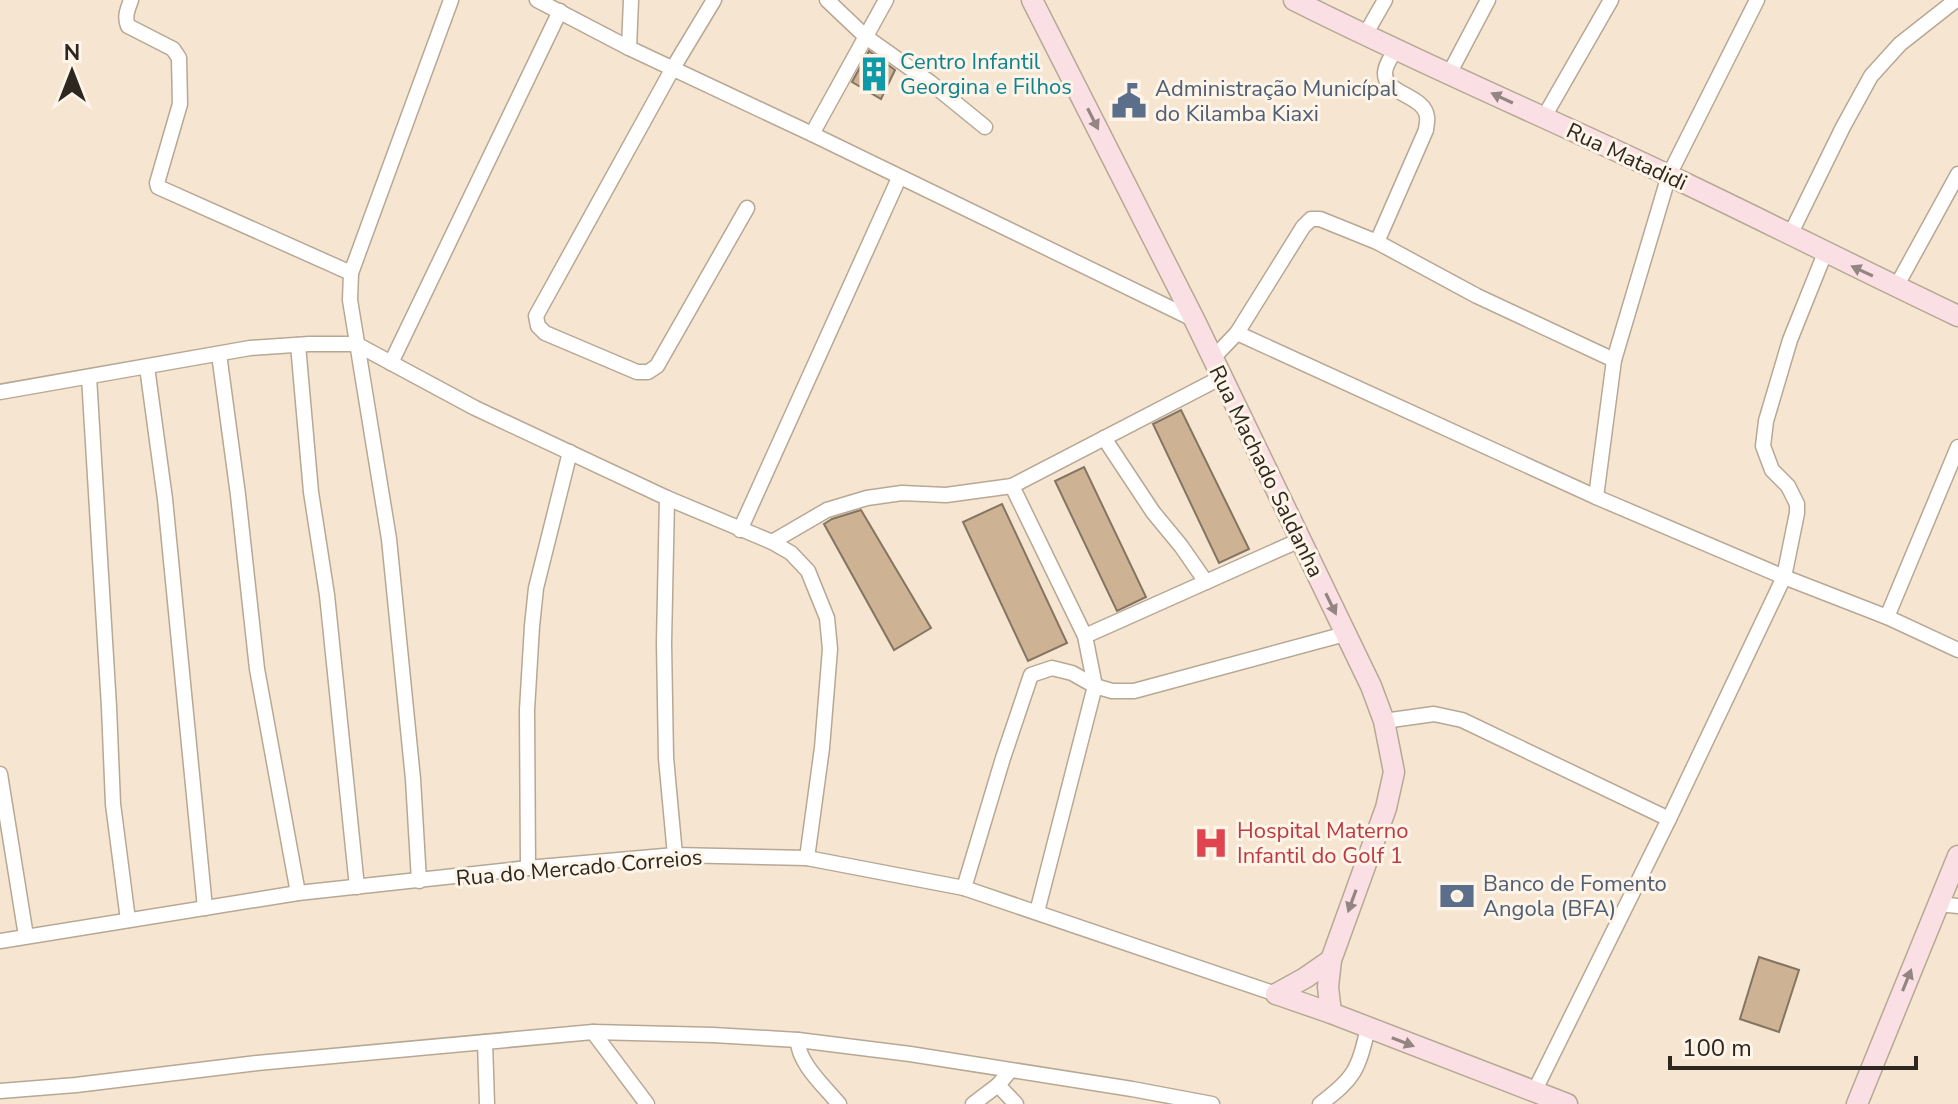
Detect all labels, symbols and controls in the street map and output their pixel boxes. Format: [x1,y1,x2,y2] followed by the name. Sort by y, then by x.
[32,32,112,112] north arrow
[64,38,80,68] text: N
[900,47,1072,102] place label: Centro Infantil Georgina e Filhos
[855,55,893,93] building icon: Centro Infantil Georgina e Filhos
[1155,74,1398,129] place label: Administração Municípal do Kilamba Kiaxi
[1110,82,1148,120] public building icon: Administração Municípal do Kilamba Kiaxi
[1490,91,1513,105] one-way arrow
[1086,108,1099,131] one-way arrow
[1561,116,1692,198] street label: Rua Matadidi
[1851,264,1874,278] one-way arrow
[1202,360,1331,583] street label: Rua Machado Saldanha
[1324,592,1338,615] one-way arrow
[1237,816,1408,871] place label: Hospital Materno Infantil do Golf 1
[1192,824,1230,862] hospital icon: Hospital Materno Infantil do Golf 1
[455,842,704,894] street label: Rua do Mercado Correios
[1483,869,1667,924] place label: Banco de Fomento Angola (BFA)
[1438,877,1476,915] bank icon: Banco de Fomento Angola (BFA)
[1346,889,1358,913] one-way arrow
[1901,968,1914,992] one-way arrow
[1670,1020,1916,1070] scale bar
[1682,1032,1752,1064] text: 100 m
[1391,1036,1415,1049] one-way arrow

